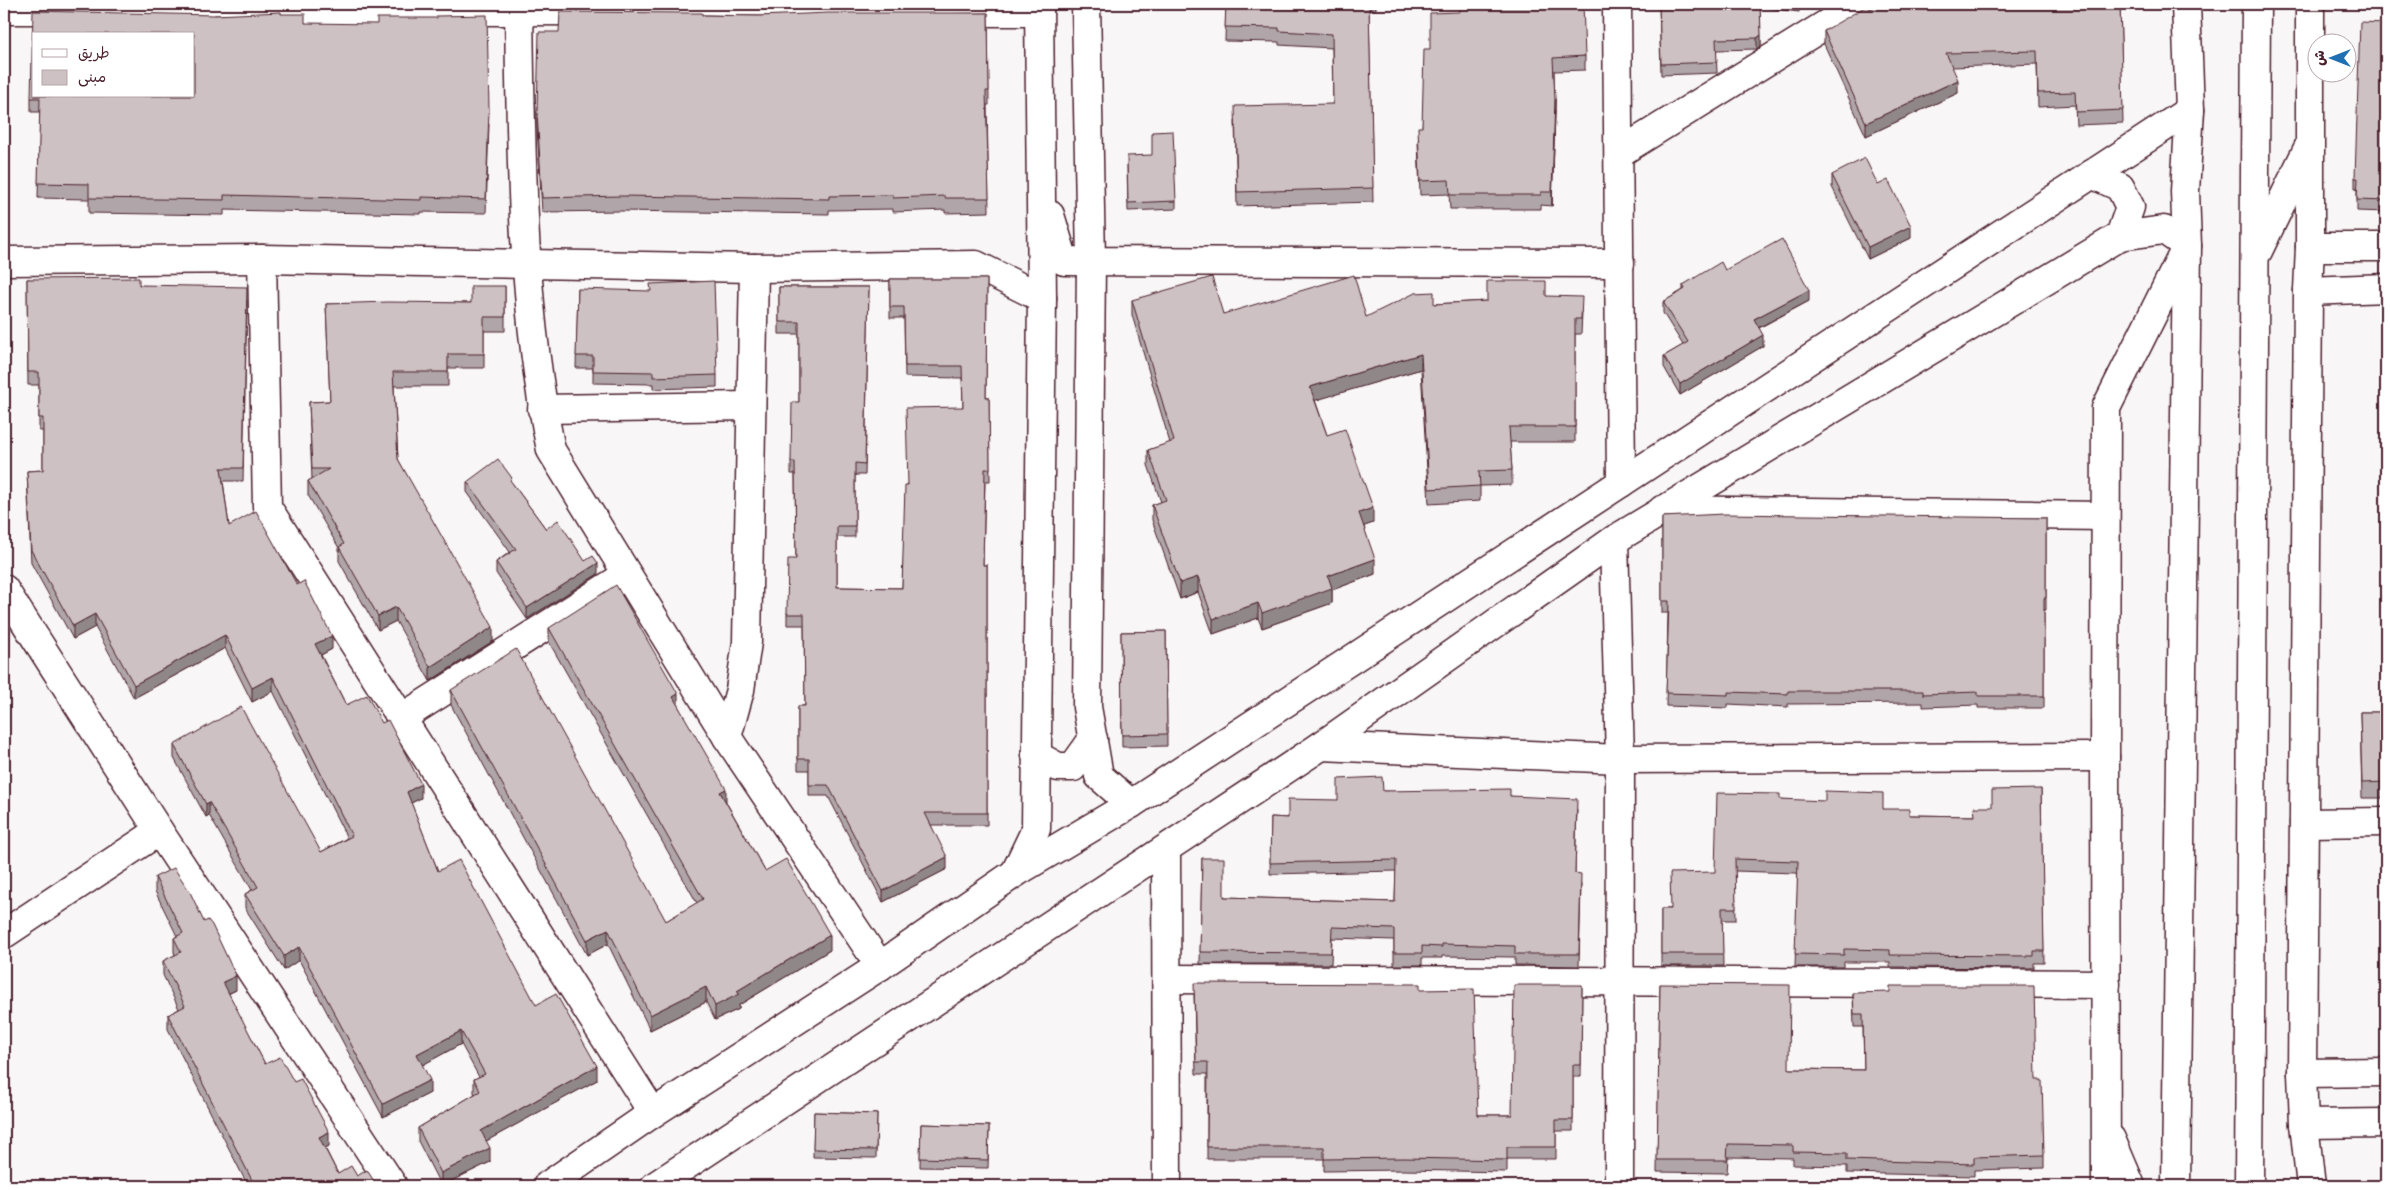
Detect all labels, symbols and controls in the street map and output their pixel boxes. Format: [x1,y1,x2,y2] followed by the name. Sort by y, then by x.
[32,32,195,98] legend
[2308,32,2358,82] north arrow
[78,43,110,63] text: طريق
[2310,50,2328,66] text: ش
[78,67,106,87] text: مبنى

